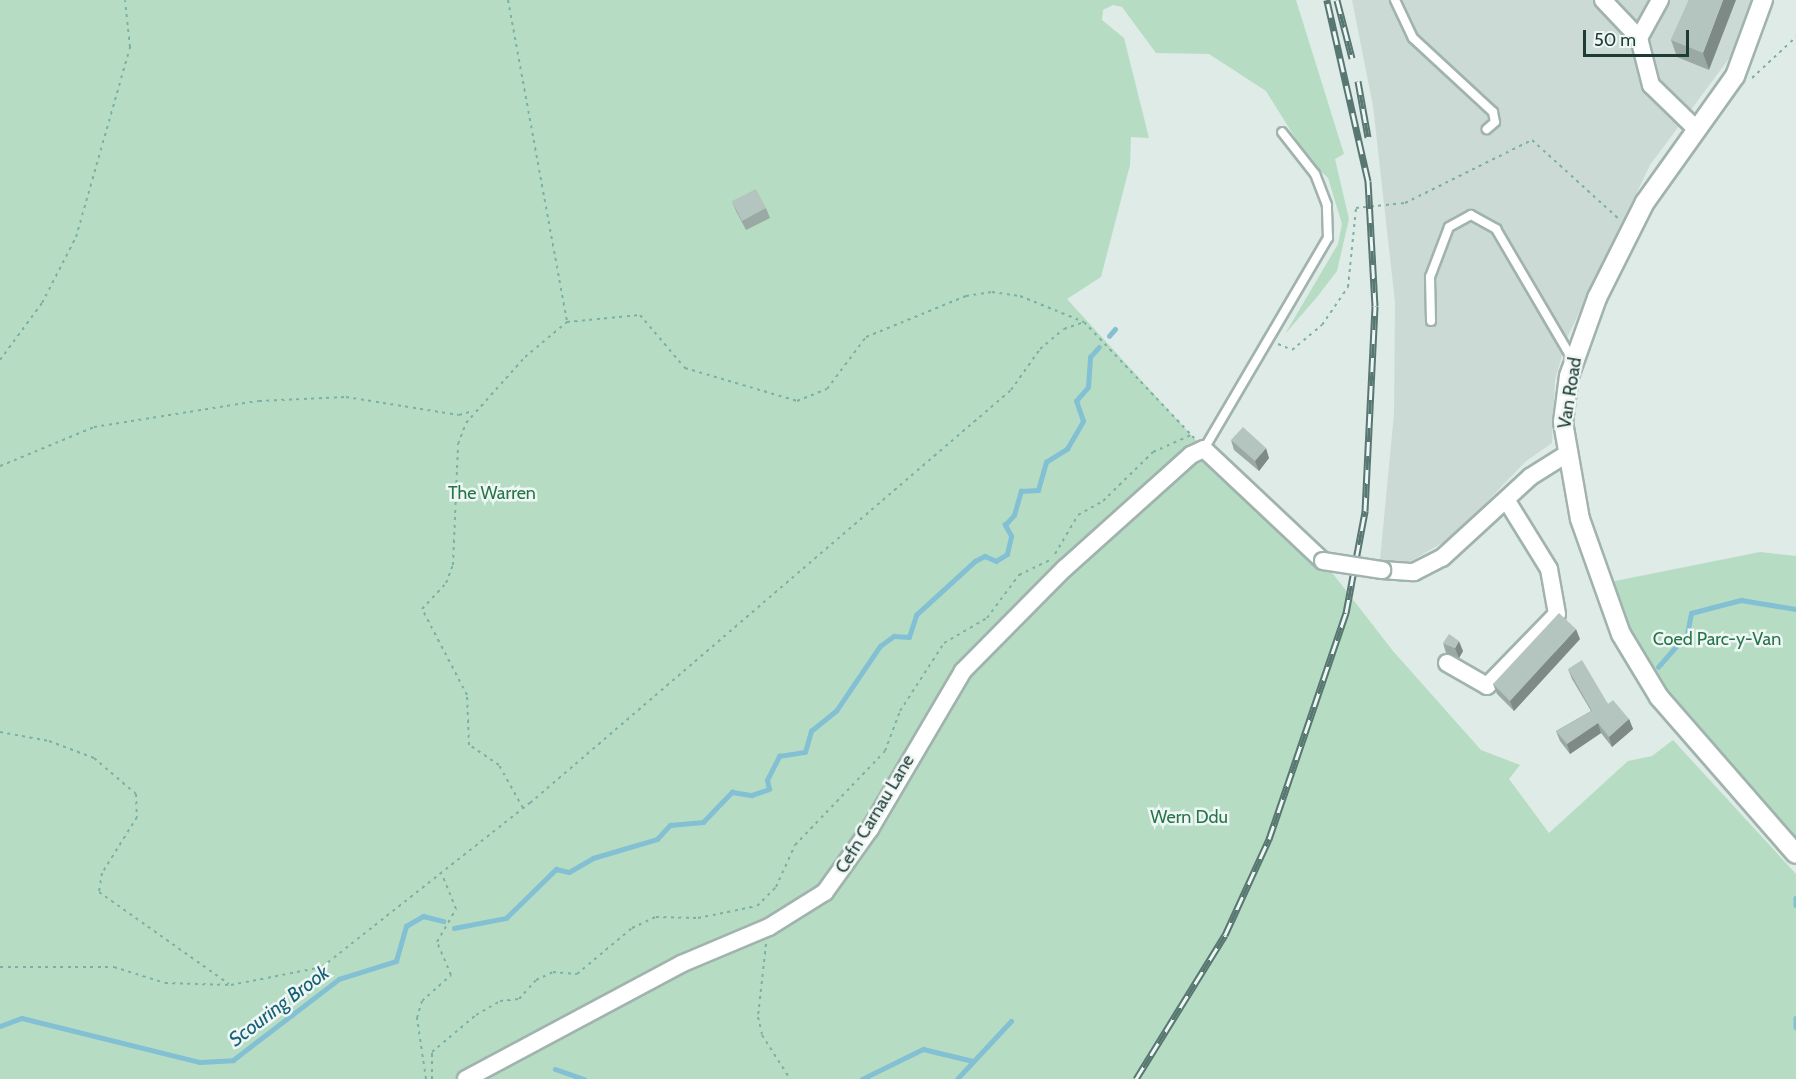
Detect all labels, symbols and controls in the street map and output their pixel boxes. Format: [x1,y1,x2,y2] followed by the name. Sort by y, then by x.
[1586,18,1692,56] scale bar
[1594,29,1636,51] text: 50 m
[1554,356,1586,430] street label: Van Road
[448,482,536,504] park label: The Warren
[1653,628,1781,650] park label: Coed Parc-y-Van
[831,751,919,877] street label: Cefn Carnau Lane
[1150,806,1228,828] park label: Wern Ddu
[224,960,334,1052] water label: Scouring Brook

